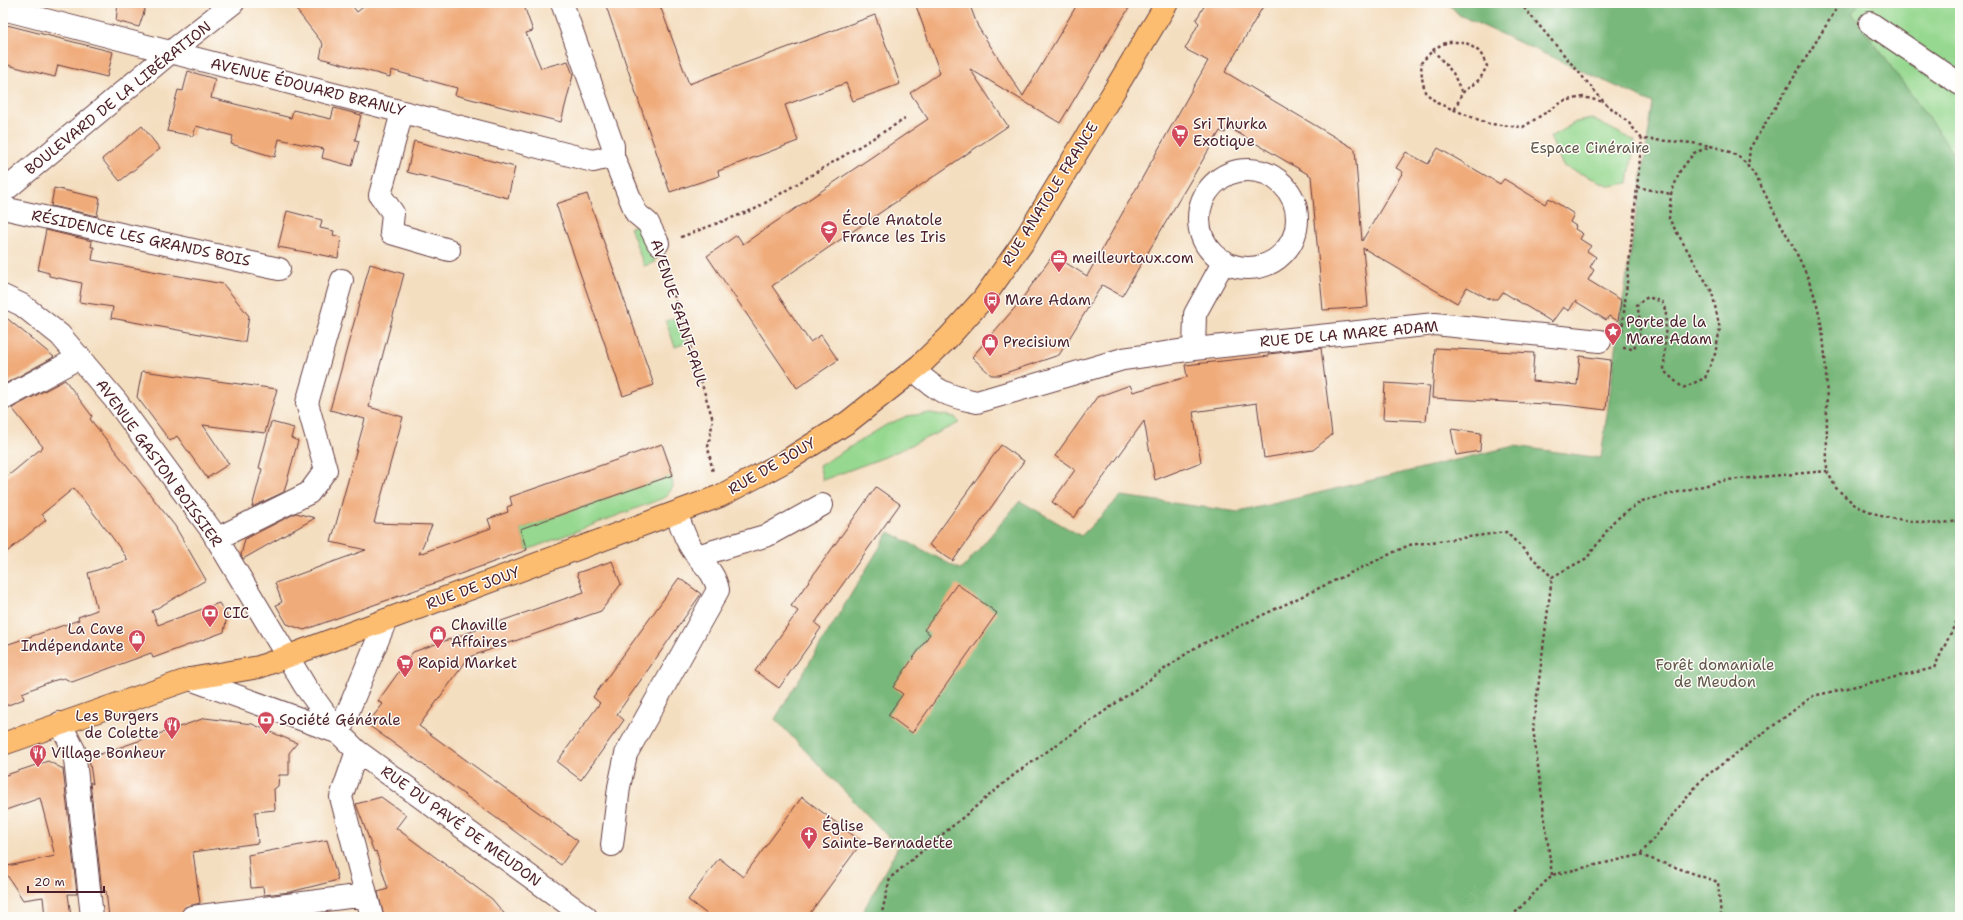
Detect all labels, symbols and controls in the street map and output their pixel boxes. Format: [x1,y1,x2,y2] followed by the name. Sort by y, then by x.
[20,16,215,179] street label: BOULEVARD DE LA LIBÉRATION
[209,52,408,121] street label: AVENUE ÉDOUARD BRANLY
[1193,114,1268,151] place label: Sri Thurka Exotique
[997,118,1103,270] street label: RUE ANATOLE FRANCE
[1170,123,1190,148] supermarket icon: Sri Thurka Exotique
[1530,138,1650,158] park label: Espace Cinéraire
[30,204,252,271] street label: RÉSIDENCE LES GRANDS BOIS
[842,209,946,247] place label: École Anatole France les Iris
[819,219,839,244] school or university icon: École Anatole France les Iris
[646,237,712,389] street label: AVENUE SAINT-PAUL
[1049,248,1069,273] office icon: meilleurtaux.com
[1072,248,1194,268] place label: meilleurtaux.com
[982,290,1002,315] bus stop icon: Mare Adam
[1005,290,1091,310] place label: Mare Adam
[1626,312,1712,349] place label: Porte de la Mare Adam
[1259,316,1439,352] street label: RUE DE LA MARE ADAM
[1603,321,1623,346] place icon: Porte de la Mare Adam
[980,332,1000,357] shop icon: Precisium
[1003,332,1070,352] place label: Precisium
[91,375,227,551] street label: AVENUE GASTON BOISSIER
[724,433,820,499] street label: RUE DE JOUY
[423,562,523,614] street label: RUE DE JOUY
[200,603,220,628] bank icon: CIC
[223,603,249,623] place label: CIC
[451,615,507,652] place label: Chaville Affaires
[21,619,124,656] place label: La Cave Indépendante
[428,624,448,649] shop icon: Chaville Affaires
[127,628,147,653] shop icon: La Cave Indépendante
[395,653,415,678] supermarket icon: Rapid Market
[418,653,517,673] place label: Rapid Market
[1656,655,1774,692] park label: Forêt domaniale de Meudon
[75,706,159,743] place label: Les Burgers de Colette
[256,710,276,735] bank icon: Société Générale
[279,710,401,730] place label: Société Générale
[162,715,182,740] restaurant icon: Les Burgers de Colette
[28,743,48,768] restaurant icon: Village Bonheur
[51,743,166,763] place label: Village Bonheur
[377,760,546,891] street label: RUE DU PAVÉ DE MEUDON
[822,815,953,853] place label: Église Sainte-Bernadette
[799,825,819,850] church icon: Église Sainte-Bernadette
[28,868,104,894] scale bar
[34,874,65,890] text: 20 m

